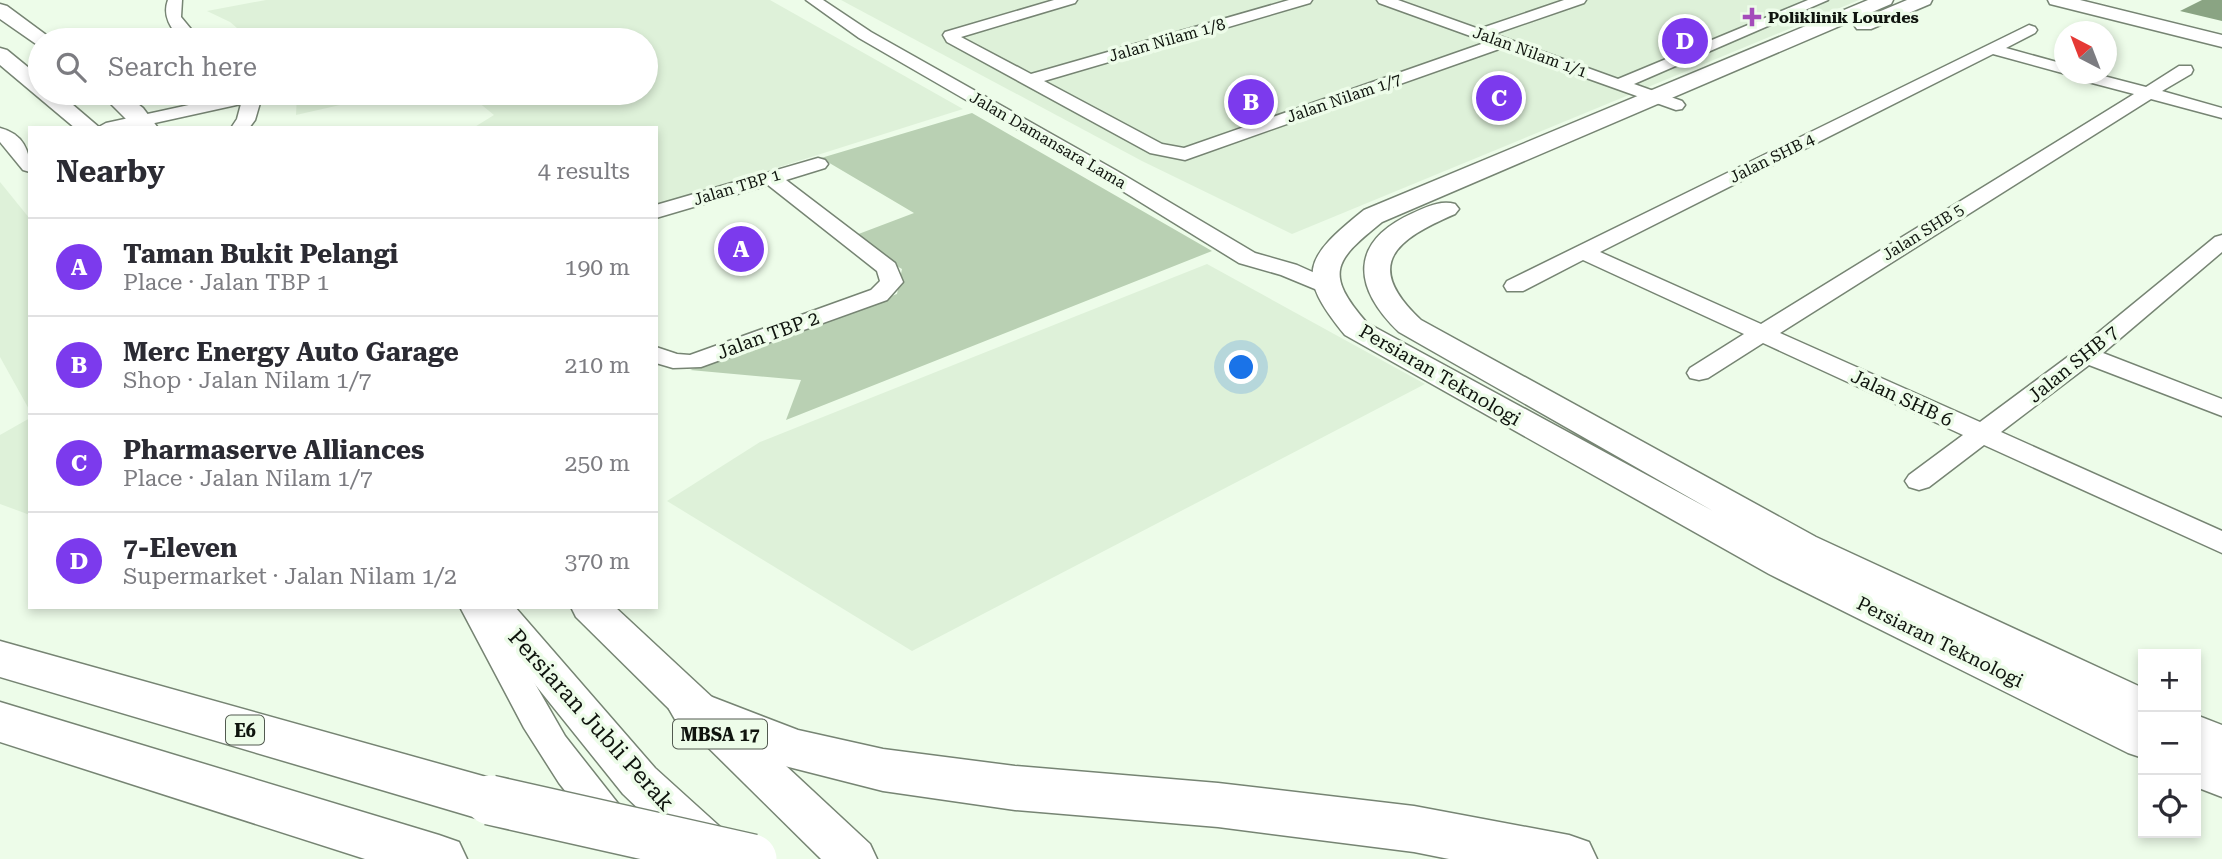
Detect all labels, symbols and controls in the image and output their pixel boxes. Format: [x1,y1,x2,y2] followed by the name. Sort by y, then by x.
[1742,7,1762,27] marker: Poliklinik Lourdes
[1768,8,1919,27] place label: Poliklinik Lourdes
[1107,14,1227,66] street label: Jalan Nilam 1/8
[1662,15,1708,67] pin: D
[2054,21,2117,84] north arrow
[1470,23,1590,81] street label: Jalan Nilam 1/1
[28,28,658,105] search box
[52,48,90,86] icon: search
[108,52,257,82] text: Search here
[1284,69,1404,127] street label: Jalan Nilam 1/7
[1476,72,1522,124] pin: C
[1228,76,1274,128] pin: B
[966,87,1130,193] street label: Jalan Damansara Lama
[1726,129,1818,187] street label: Jalan SHB 4
[56,154,165,189] text: Nearby
[538,158,630,185] text: 4 results
[691,165,783,209] street label: Jalan TBP 1
[1879,199,1967,265] street label: Jalan SHB 5
[718,223,764,275] pin: A
[123,239,398,269] text: Taman Bukit Pelangi
[71,254,87,281] text: A
[565,254,630,281] text: 190 m
[123,269,329,296] text: Place · Jalan TBP 1
[714,306,822,364] street label: Jalan TBP 2
[1355,319,1525,431] street label: Persiaran Teknologi
[2023,320,2123,407] street label: Jalan SHB 7
[123,337,459,367] text: Merc Energy Auto Garage
[1224,350,1258,384] your location
[71,352,87,379] text: B
[565,352,630,379] text: 210 m
[1847,364,1957,432] street label: Jalan SHB 6
[123,367,371,394] text: Shop · Jalan Nilam 1/7
[123,435,424,465] text: Pharmaserve Alliances
[71,450,87,477] text: C
[565,450,630,477] text: 250 m
[123,465,373,492] text: Place · Jalan Nilam 1/7
[123,533,237,563] text: 7-Eleven
[70,548,88,575] text: D
[565,548,630,575] text: 370 m
[123,563,457,590] text: Supermarket · Jalan Nilam 1/2
[1853,592,2027,692] street label: Persiaran Teknologi
[502,624,680,817] street label: Persiaran Jubli Perak
[2138,649,2201,838] map controls
[2138,649,2201,712] button: +
[2138,712,2201,775] button: −
[226,716,264,744] road number: E6
[673,720,767,748] road number: MBSA 17
[2138,775,2201,838] button: locate

